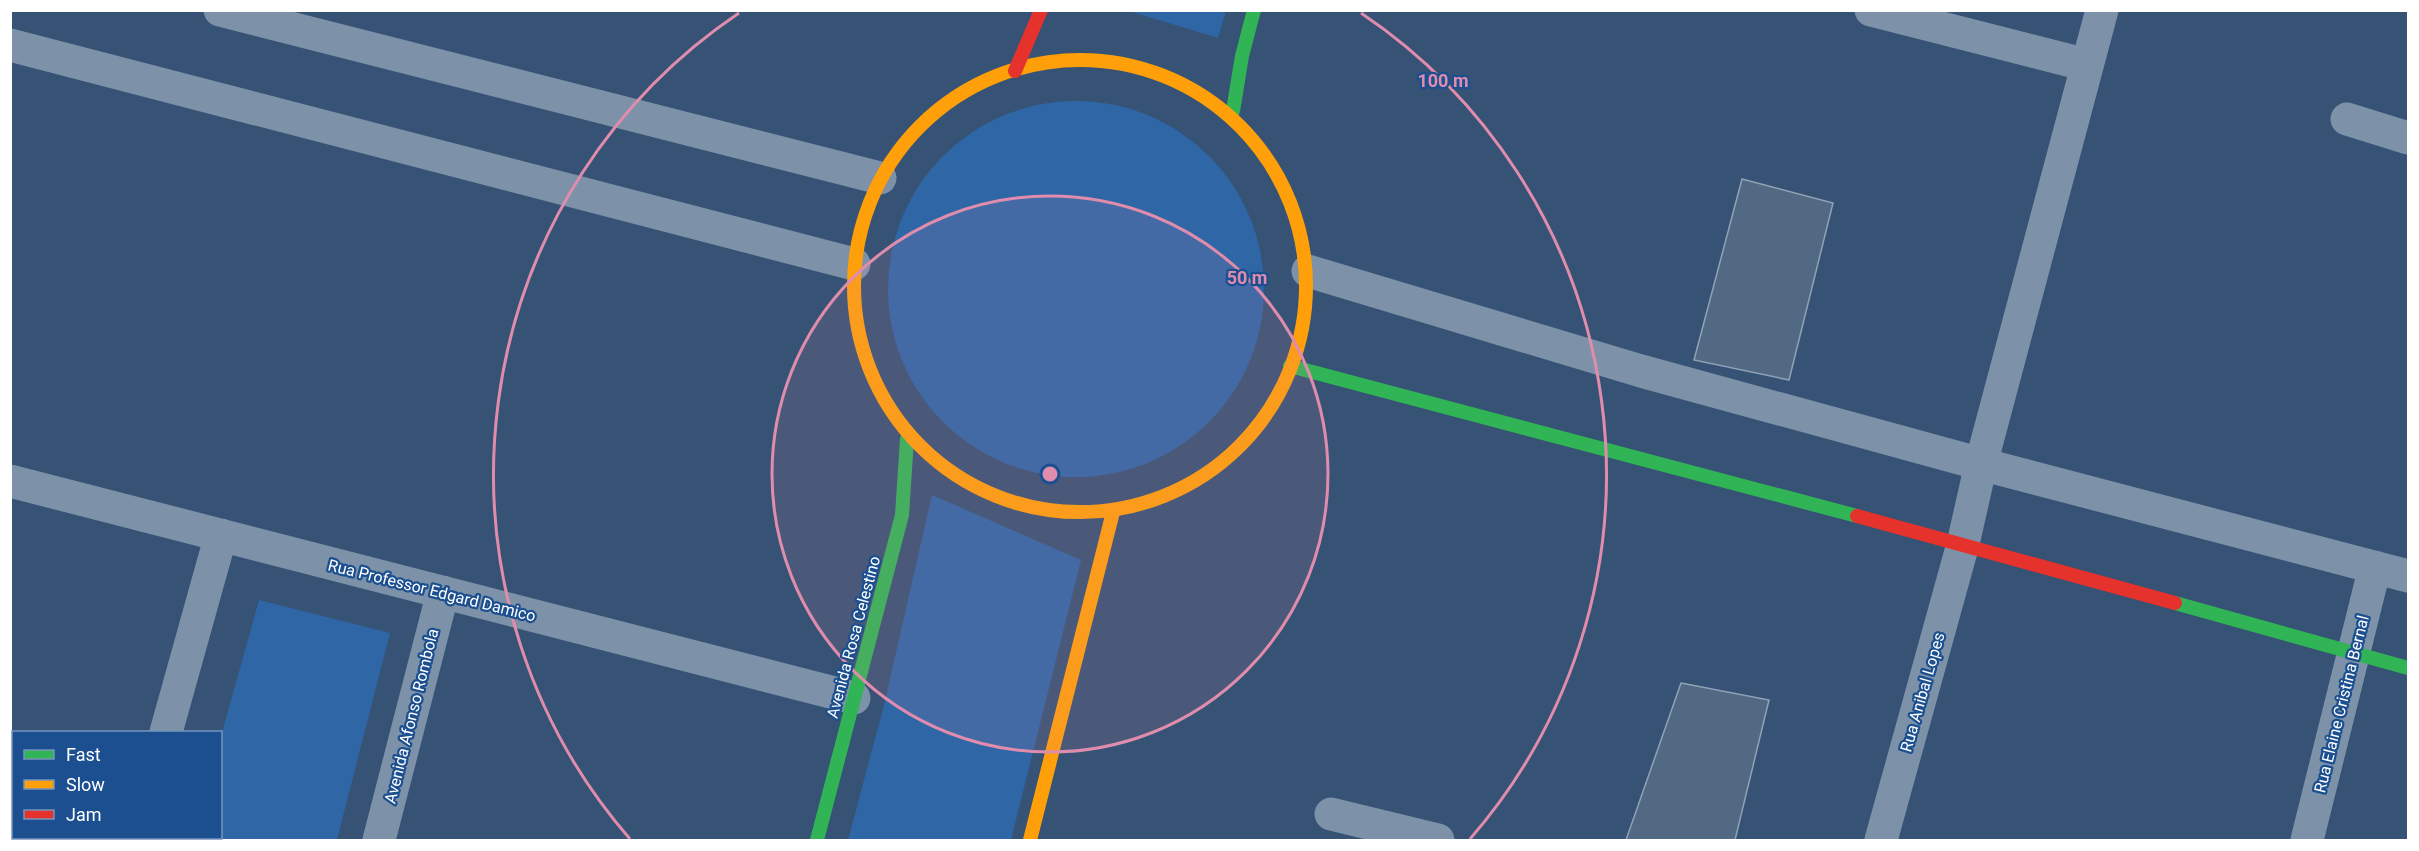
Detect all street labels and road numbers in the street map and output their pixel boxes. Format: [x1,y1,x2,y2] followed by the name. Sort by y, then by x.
[823,554,884,720] street label: Avenida Rosa Celestino
[326,555,538,626] street label: Rua Professor Edgard Damico
[2310,613,2373,795] street label: Rua Elaine Cristina Bernal
[381,627,442,806] street label: Avenida Afonso Rombola
[1896,630,1949,754] street label: Rua Anibal Lopes

